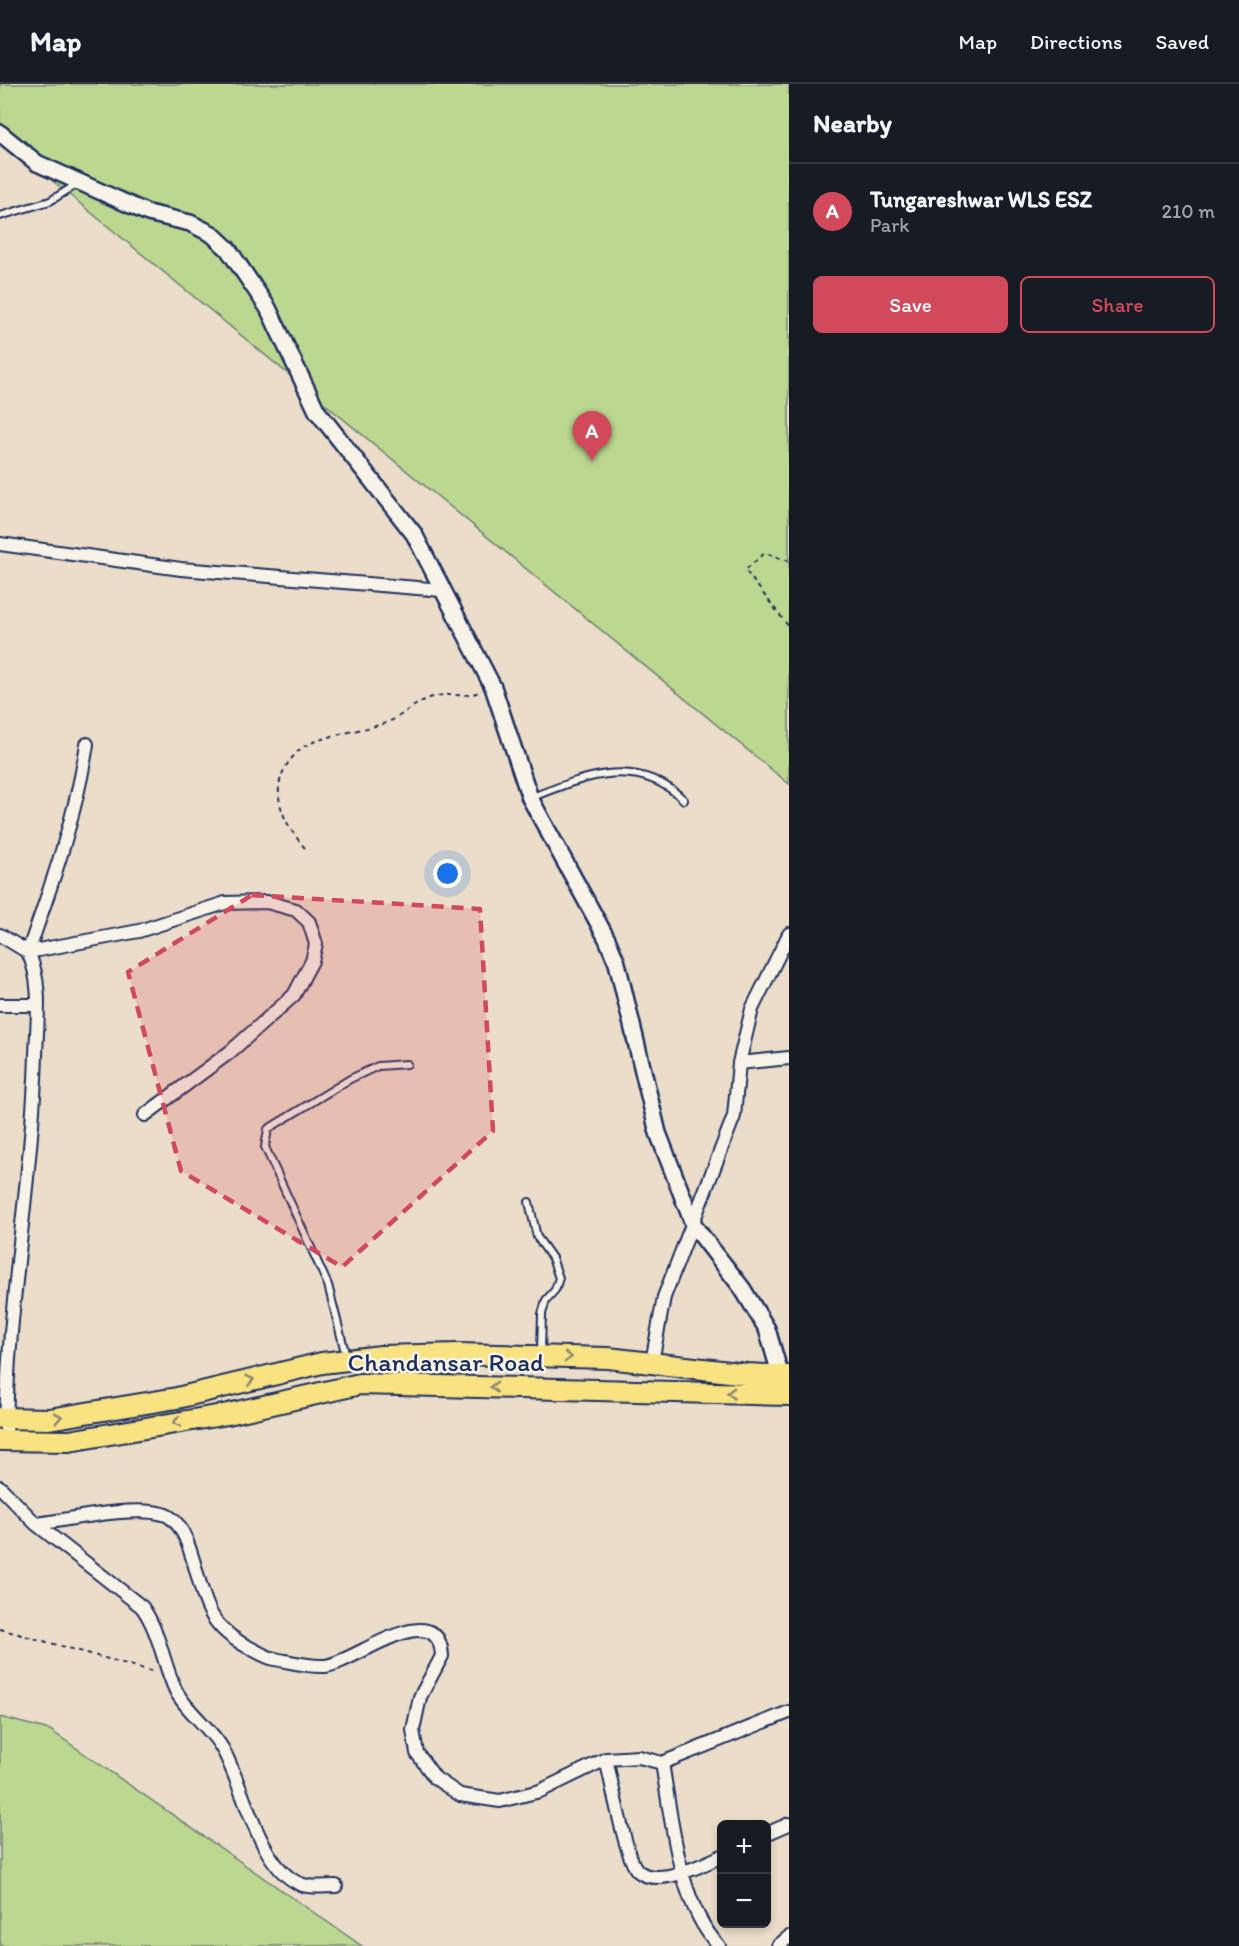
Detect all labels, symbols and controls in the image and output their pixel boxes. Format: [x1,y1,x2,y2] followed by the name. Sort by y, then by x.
[30,24,81,58] text: Map
[959,29,997,54] text: Map
[1030,29,1122,54] text: Directions
[1155,29,1209,54] text: Saved
[813,107,892,139] text: Nearby
[870,186,1092,213] text: Tungareshwar WLS ESZ
[826,199,839,223] text: A
[1162,199,1215,223] text: 210 m
[870,213,909,237] text: Park
[813,276,1008,333] button: Save
[1020,276,1215,333] button: Share
[572,412,612,461] pin: A
[433,859,462,888] your location
[348,1346,545,1378] street label: Chandansar Road
[564,1350,573,1363] one-way arrow
[244,1375,254,1388] one-way arrow
[489,1381,498,1394] one-way arrow
[726,1387,735,1400] one-way arrow
[53,1411,63,1424] one-way arrow
[172,1416,181,1428] one-way arrow
[717,1820,771,1928] map controls
[717,1820,771,1874] button: +
[717,1874,771,1928] button: −

